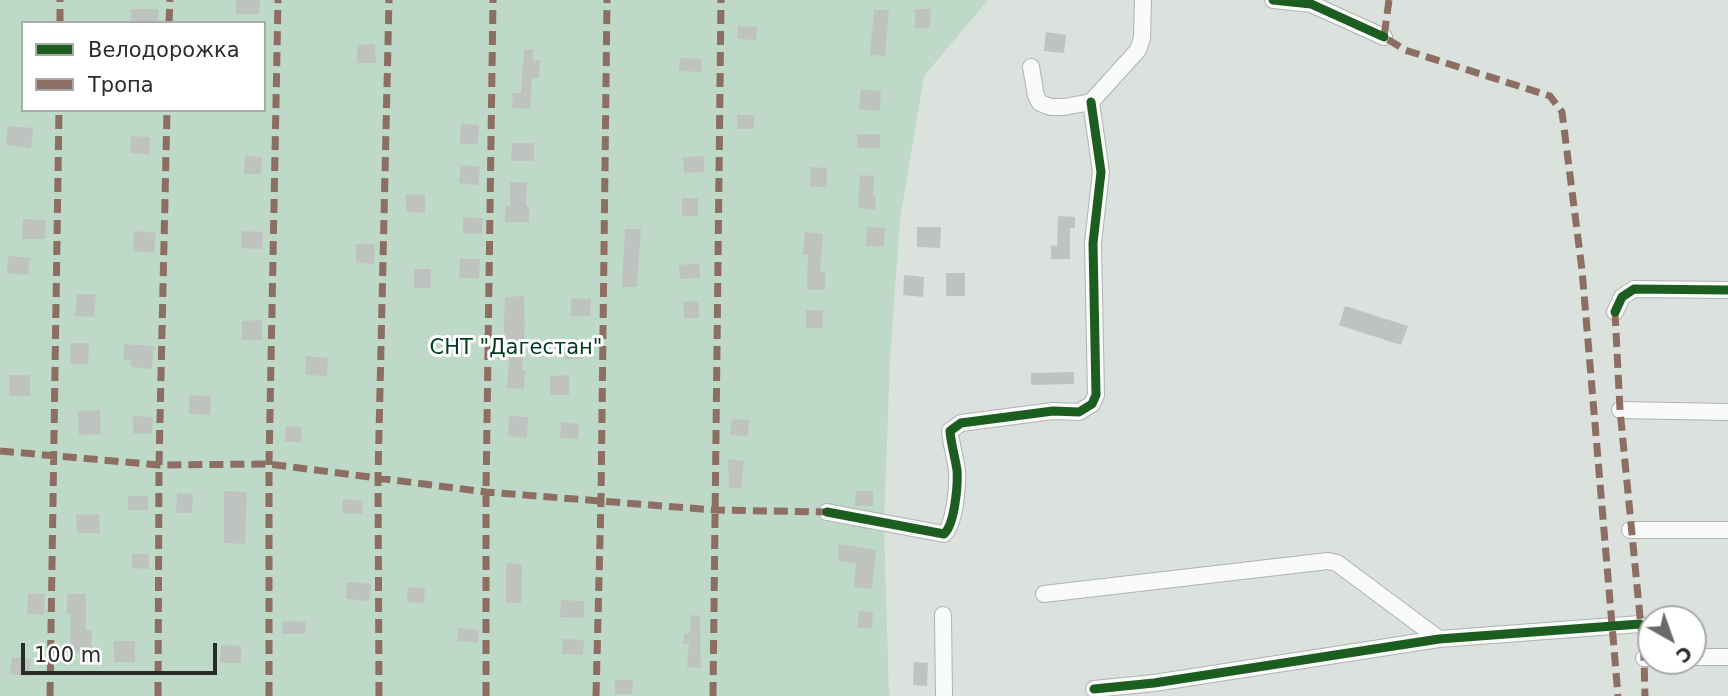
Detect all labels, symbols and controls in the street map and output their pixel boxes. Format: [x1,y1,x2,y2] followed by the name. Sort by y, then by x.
[21,21,266,112] legend
[88,38,240,62] text: Велодорожка
[88,73,154,97] text: Тропа
[430,336,602,362] park label: СНТ "Дагестан"
[1637,605,1707,675] north arrow
[24,630,220,674] scale bar
[1672,642,1697,667] text: С
[34,643,101,667] text: 100 m

